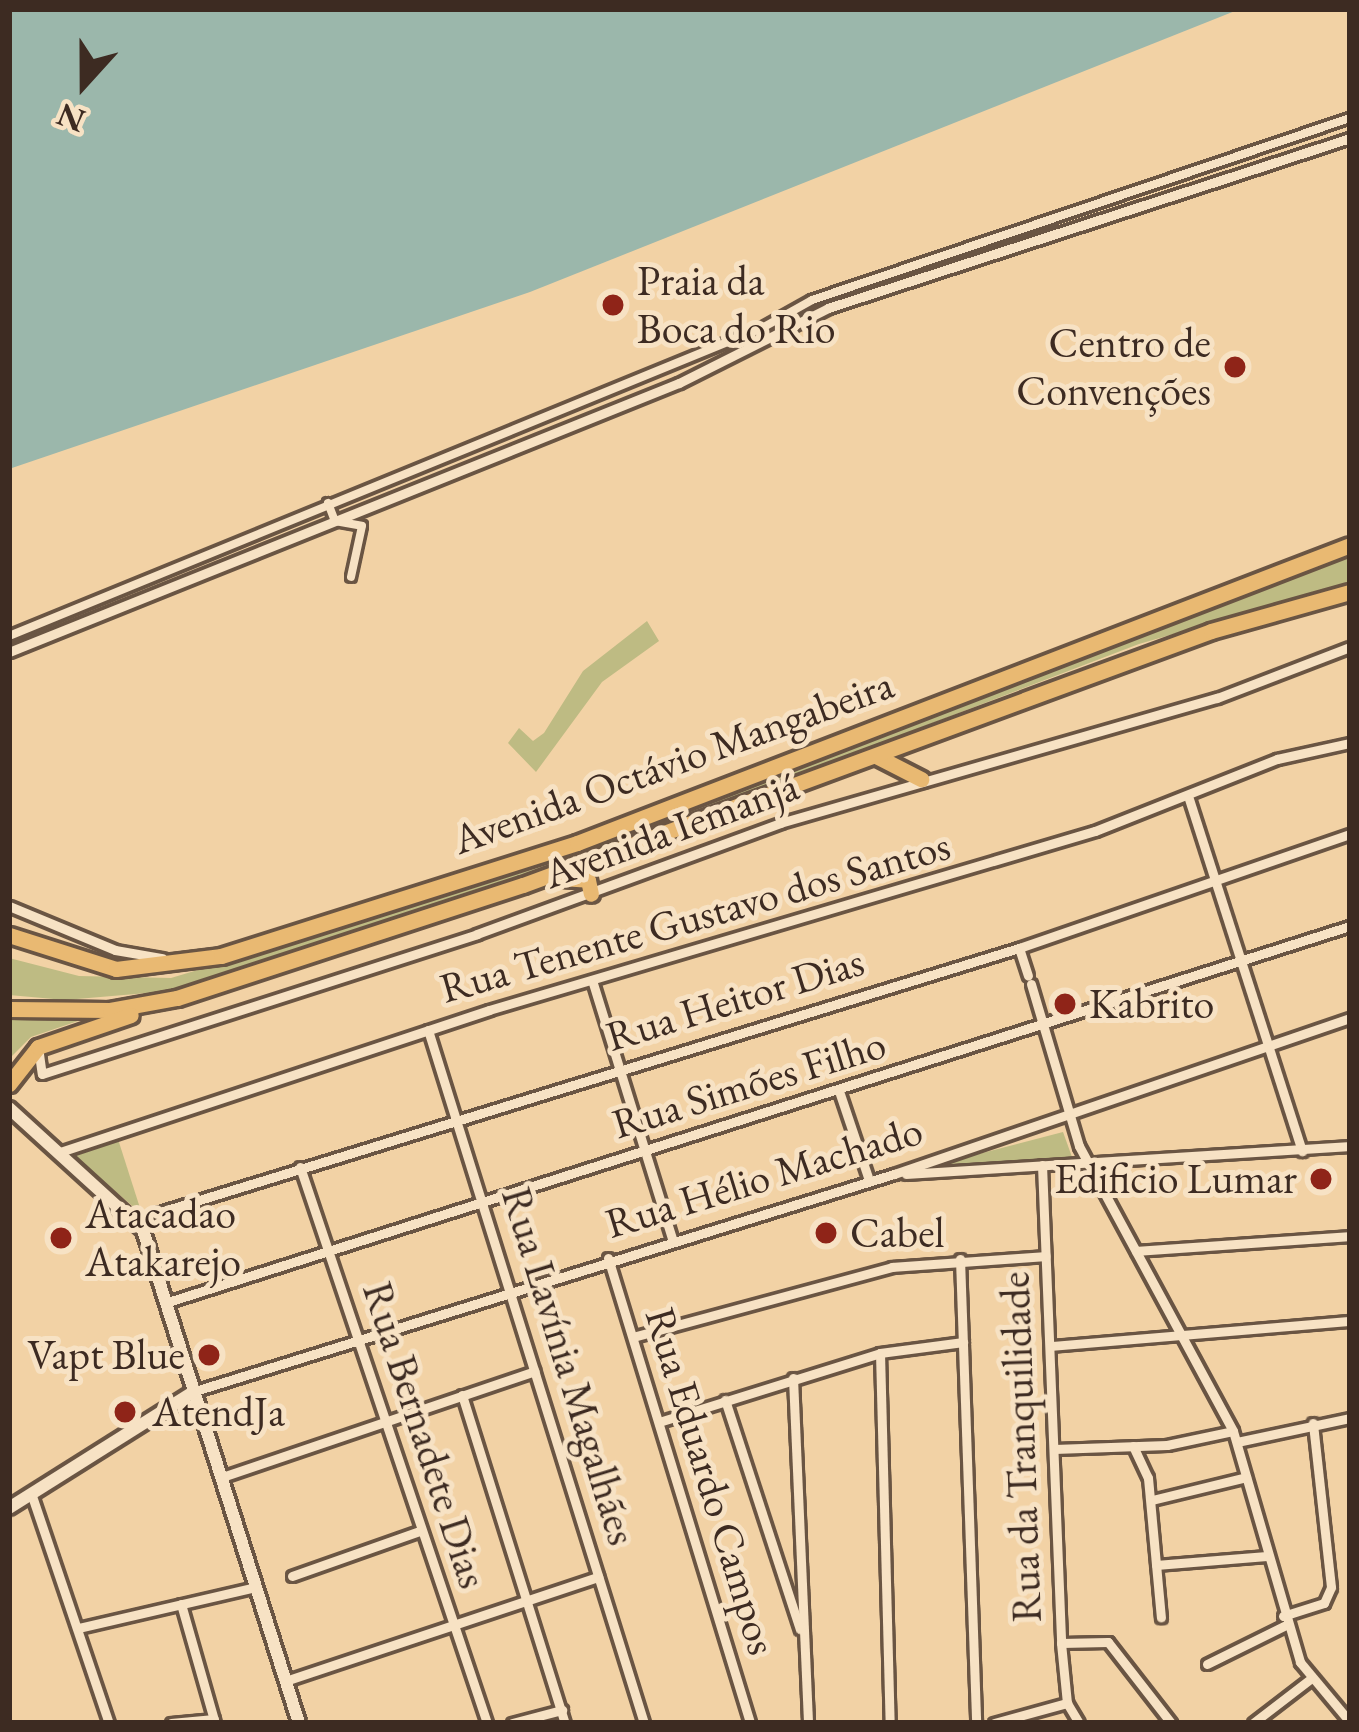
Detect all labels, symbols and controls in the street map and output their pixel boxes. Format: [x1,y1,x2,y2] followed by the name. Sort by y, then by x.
[24,24,144,144] north arrow
[51,93,91,143] text: N
[637,256,836,354] place label: Praia da Boca do Rio
[600,292,626,318] marker: Praia da Boca do Rio
[1016,318,1211,416] place label: Centro de Convenções
[1222,354,1248,380] marker: Centro de Convenções
[446,659,900,865] street label: Avenida Octávio Mangabeira
[537,761,805,899] street label: Avenida Iemanjá
[434,820,956,1014] street label: Rua Tenente Gustavo dos Santos
[600,936,870,1062] street label: Rua Heitor Dias
[1089,979,1214,1029] place label: Kabrito
[1052,991,1078,1017] marker: Kabrito
[606,1019,892,1149] street label: Rua Simões Filho
[600,1105,928,1249] street label: Rua Hélio Machado
[1054,1154,1297,1204] place label: Edificio Lumar
[1308,1166,1334,1192] marker: Edificio Lumar
[491,1181,647,1551] street label: Rua Lavínia Magalhães
[85,1189,241,1288] place label: Atacadao Atakarejo
[850,1208,945,1258] place label: Cabel
[813,1220,839,1246] marker: Cabel
[48,1225,74,1251] marker: Atacadao Atakarejo
[990,1271,1052,1623] street label: Rua da Tranquilidade
[352,1275,498,1595] street label: Rua Bernadete Dias
[634,1302,788,1660] street label: Rua Eduardo Campos
[28,1330,185,1380] place label: Vapt Blue
[196,1342,222,1368] marker: Vapt Blue
[152,1387,285,1437] place label: AtendJa
[109,1396,141,1428] marker: AtendJa

